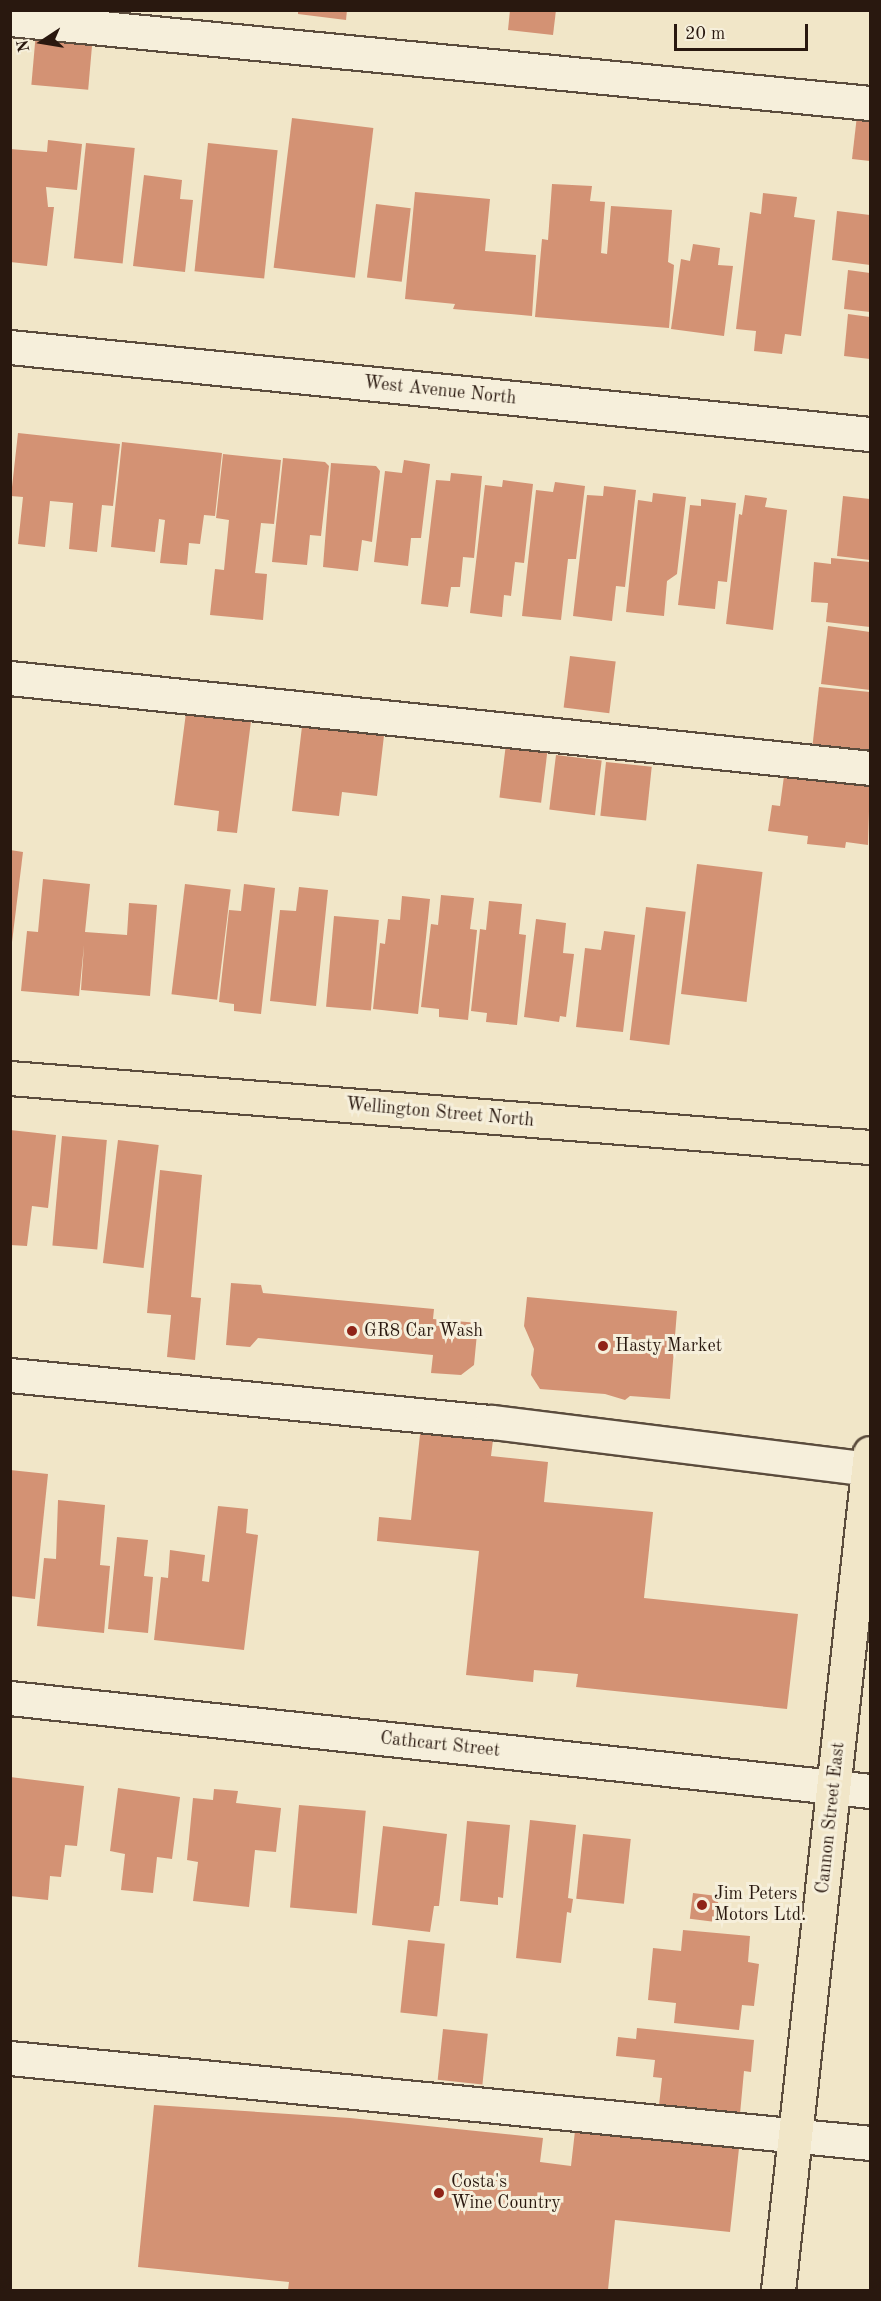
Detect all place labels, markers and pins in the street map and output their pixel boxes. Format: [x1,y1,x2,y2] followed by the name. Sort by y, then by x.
[364,1320,483,1342] place label: GR8 Car Wash
[345,1324,359,1338] marker: GR8 Car Wash
[615,1335,722,1357] place label: Hasty Market
[596,1339,610,1353] marker: Hasty Market
[714,1884,806,1926] place label: Jim Peters Motors Ltd.
[695,1898,709,1912] marker: Jim Peters Motors Ltd.
[451,2172,561,2214] place label: Costa's Wine Country
[432,2186,446,2200] marker: Costa's Wine Country

